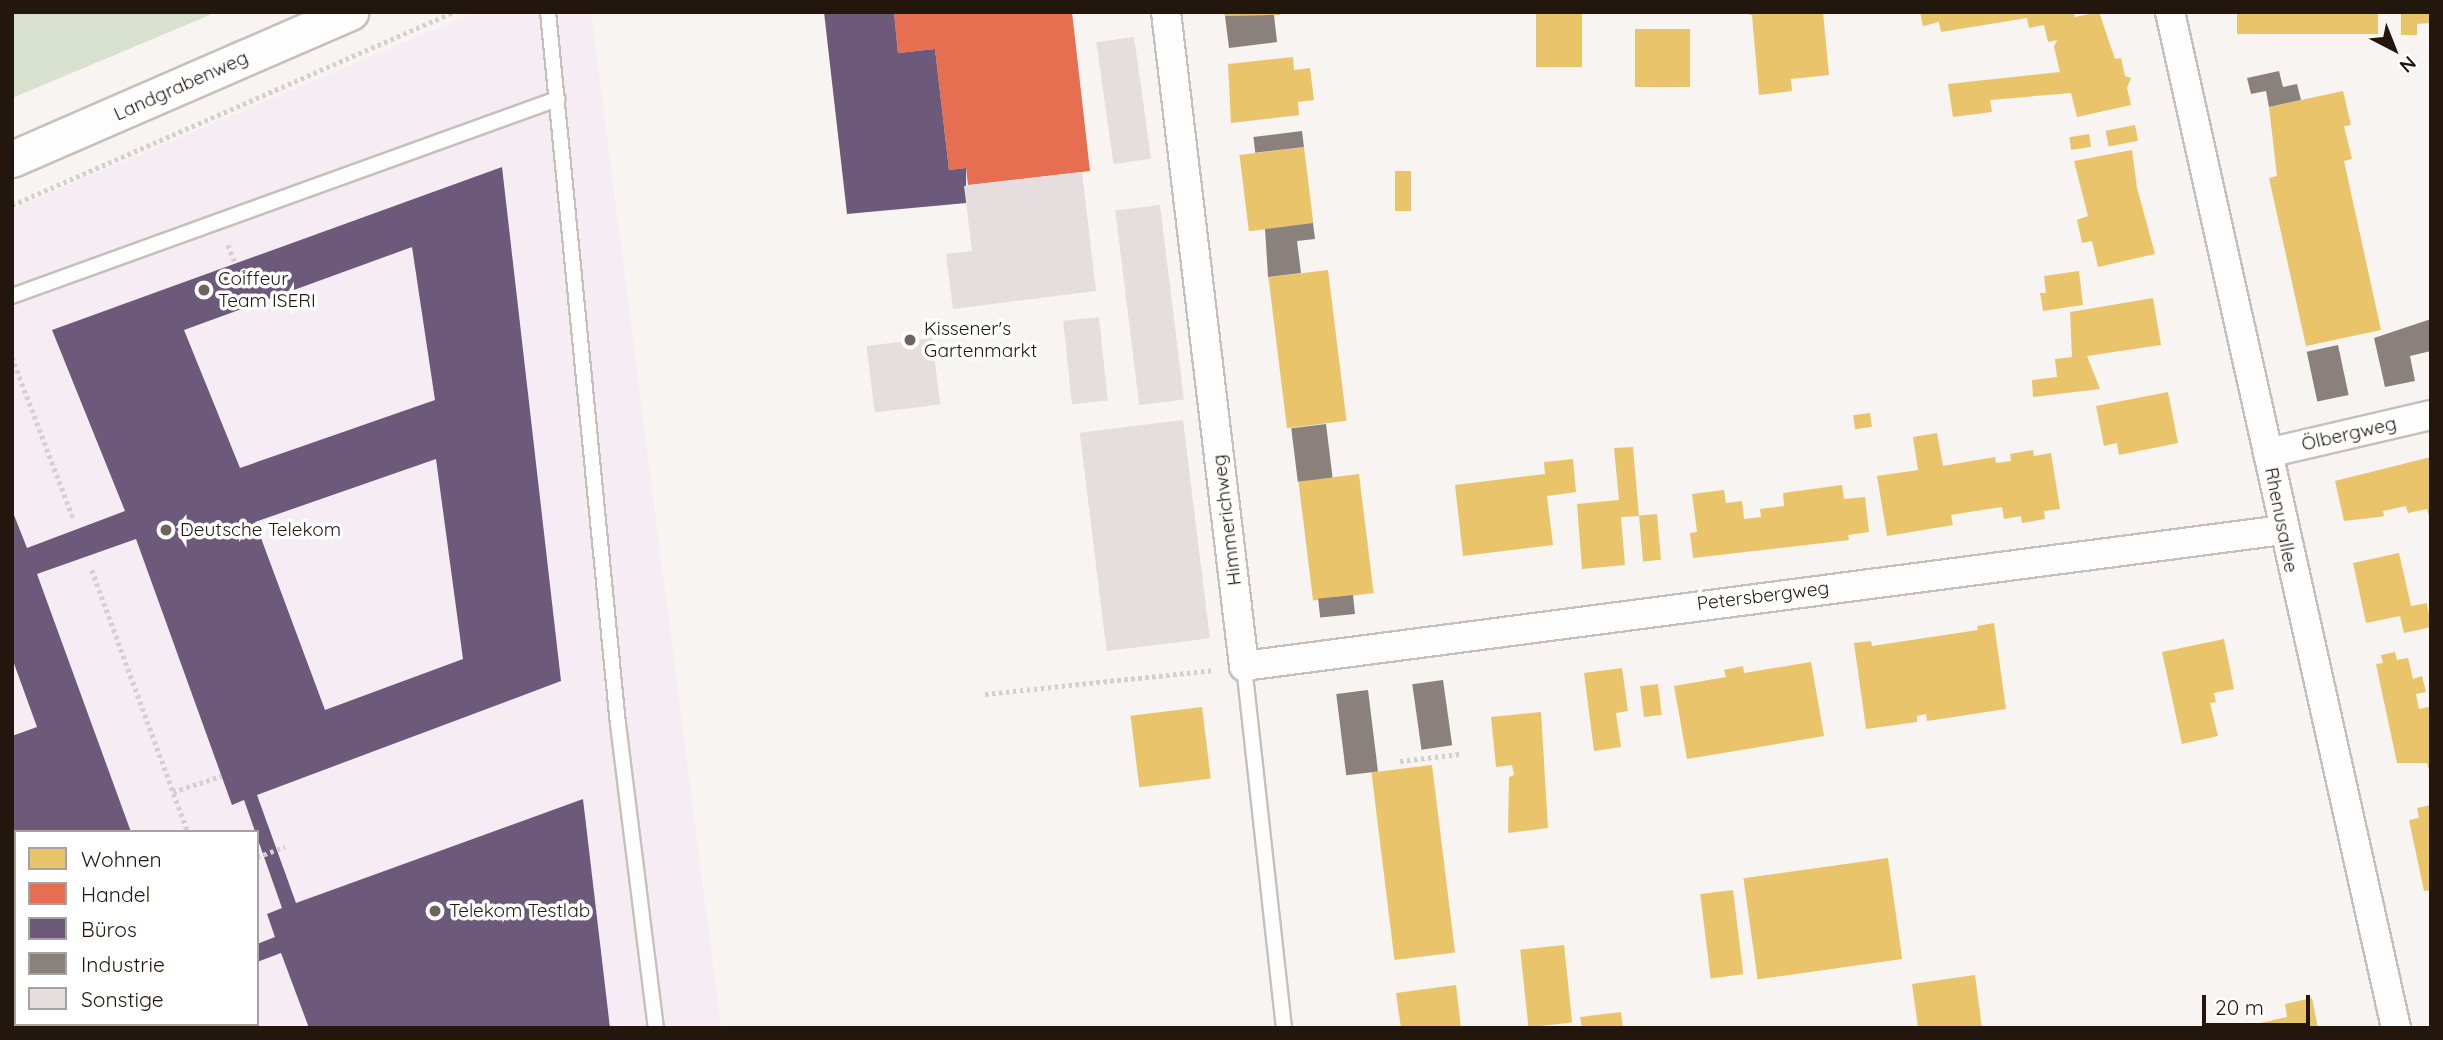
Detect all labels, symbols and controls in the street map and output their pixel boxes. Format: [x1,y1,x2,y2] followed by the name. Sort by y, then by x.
[2359,14,2429,84] north arrow
[110,46,252,126] street label: Landgrabenweg
[2395,51,2421,78] text: N
[218,268,316,312] place label: Coiffeur Team ISERI
[196,282,212,298] marker: Coiffeur Team ISERI
[924,318,1037,362] place label: Kissener's Gartenmarkt
[902,332,918,348] marker: Kissener's Gartenmarkt
[2299,412,2399,456] street label: Ölbergweg
[1208,453,1246,587] street label: Himmerichweg
[2260,465,2302,575] street label: Rhenusallee
[180,519,341,541] place label: Deutsche Telekom
[158,522,174,538] marker: Deutsche Telekom
[1696,577,1830,615] street label: Petersbergweg
[14,830,259,1026] legend
[81,846,162,872] text: Wohnen
[81,881,150,907] text: Handel
[449,900,590,922] place label: Telekom Testlab
[427,903,443,919] marker: Telekom Testlab
[81,916,137,942] text: Büros
[81,951,165,977] text: Industrie
[2205,981,2314,1025] scale bar
[81,986,164,1012] text: Sonstige
[2215,994,2264,1020] text: 20 m

